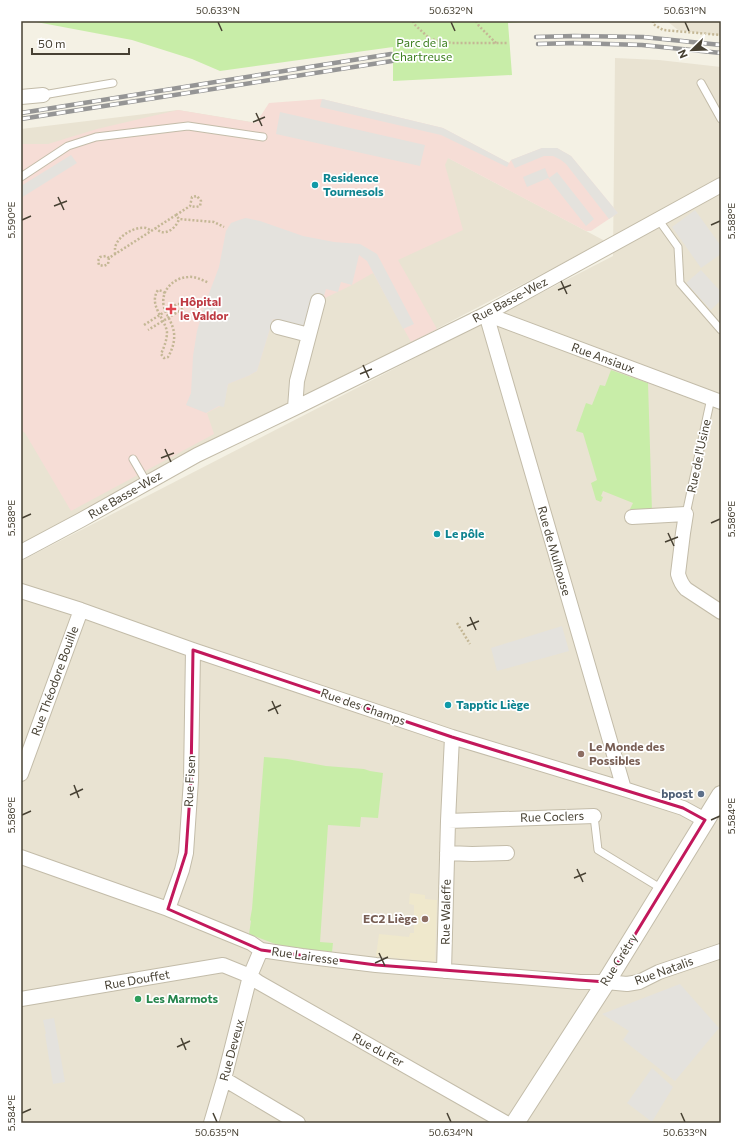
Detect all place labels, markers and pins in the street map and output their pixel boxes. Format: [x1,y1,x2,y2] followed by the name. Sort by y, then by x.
[323,170,384,198] place label: Residence Tournesols
[310,180,320,190] marker: Residence Tournesols
[180,294,229,322] place label: Hôpital le Valdor
[165,303,177,315] marker: Hôpital le Valdor
[445,526,484,540] place label: Le pôle
[432,529,442,539] marker: Le pôle
[456,697,529,711] place label: Tapptic Liège
[443,700,453,710] marker: Tapptic Liège
[589,739,665,767] place label: Le Monde des Possibles
[576,749,586,759] marker: Le Monde des Possibles
[661,786,693,800] place label: bpost
[696,789,706,799] marker: bpost
[363,911,417,925] place label: EC2 Liège
[420,914,430,924] marker: EC2 Liège
[146,991,219,1005] place label: Les Marmots
[133,994,143,1004] marker: Les Marmots

